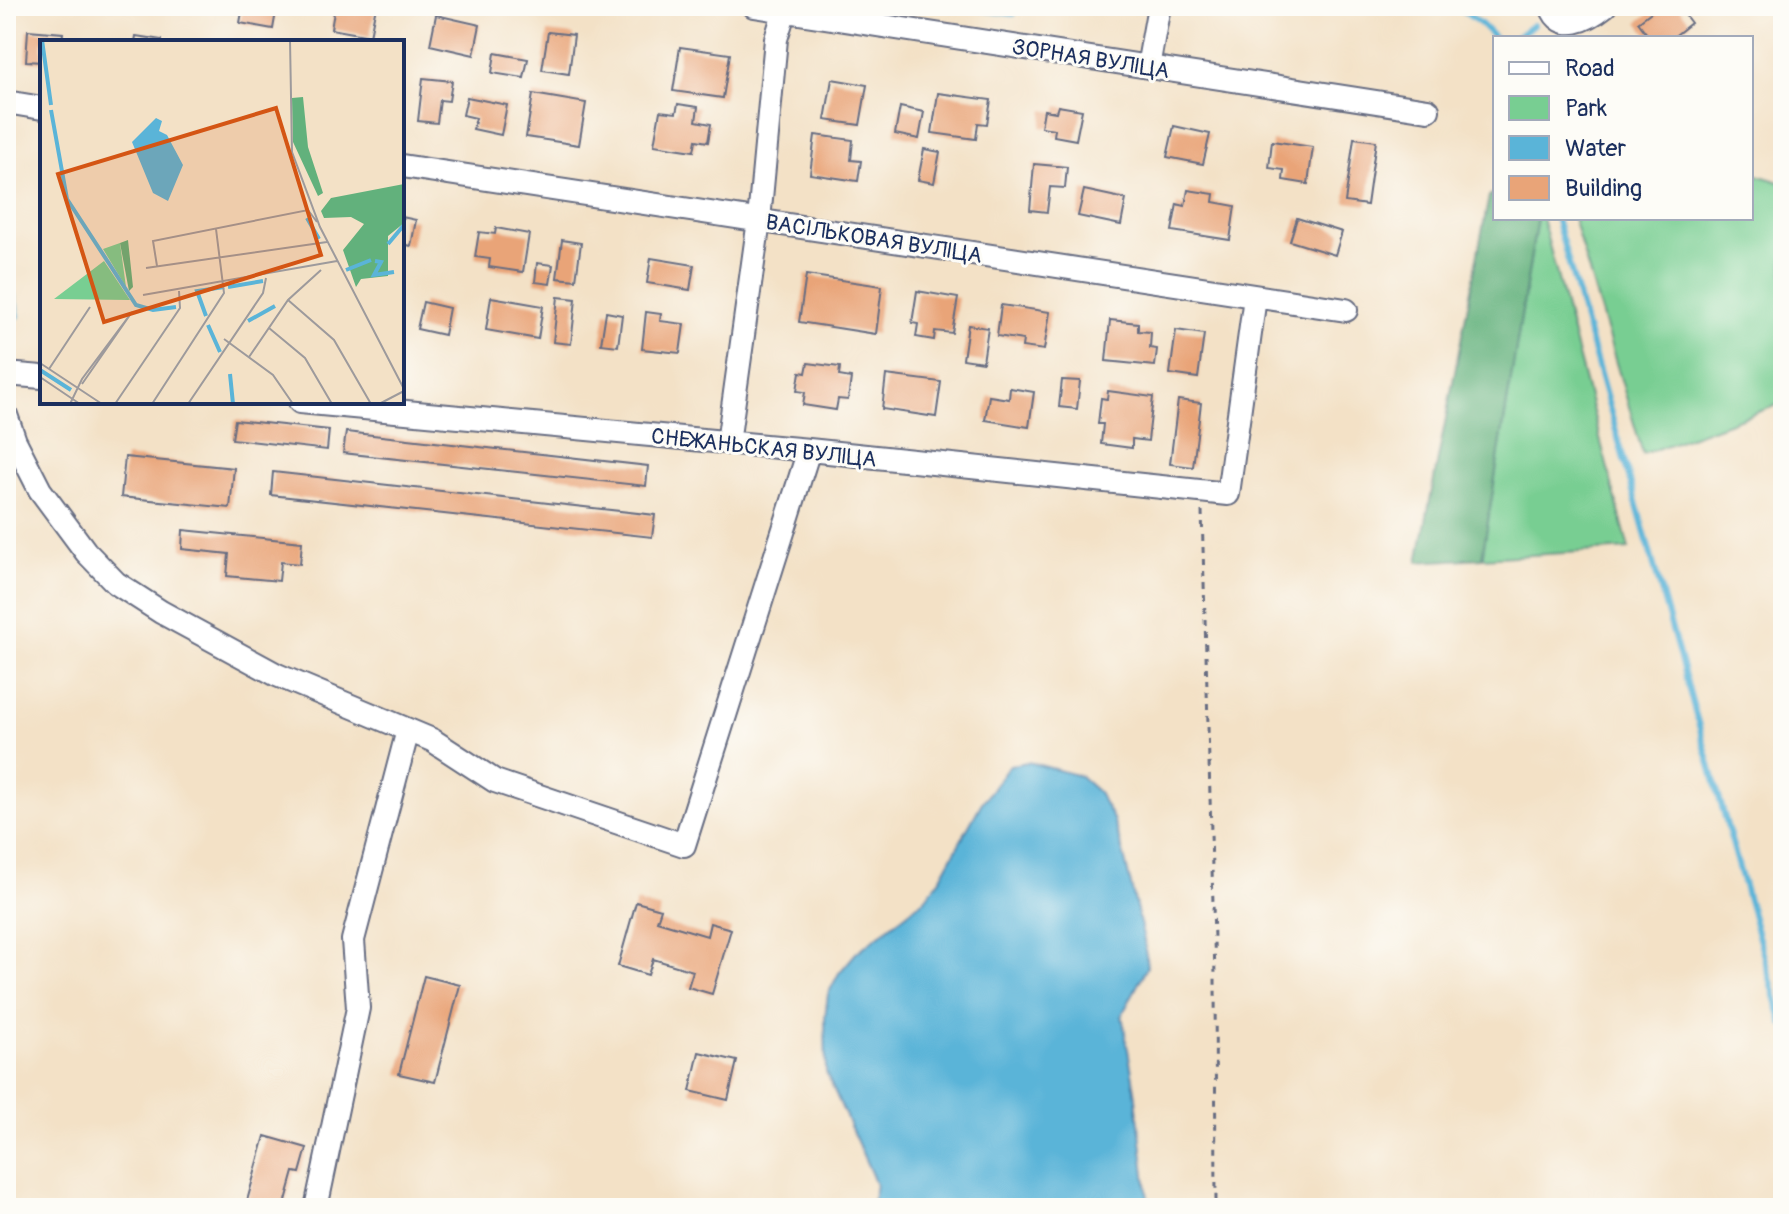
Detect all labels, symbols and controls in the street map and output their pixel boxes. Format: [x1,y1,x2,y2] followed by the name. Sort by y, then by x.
[1010,33,1171,85] street label: ЗОРНАЯ ВУЛІЦА
[1493,36,1753,220] legend
[40,40,404,404] inset map
[1565,54,1615,83] text: Road
[1565,94,1607,123] text: Park
[1565,134,1626,163] text: Water
[1565,174,1642,203] text: Building
[764,208,984,270] street label: ВАСІЛЬКОВАЯ ВУЛІЦА
[650,422,878,474] street label: СНЕЖАНЬСКАЯ ВУЛІЦА

